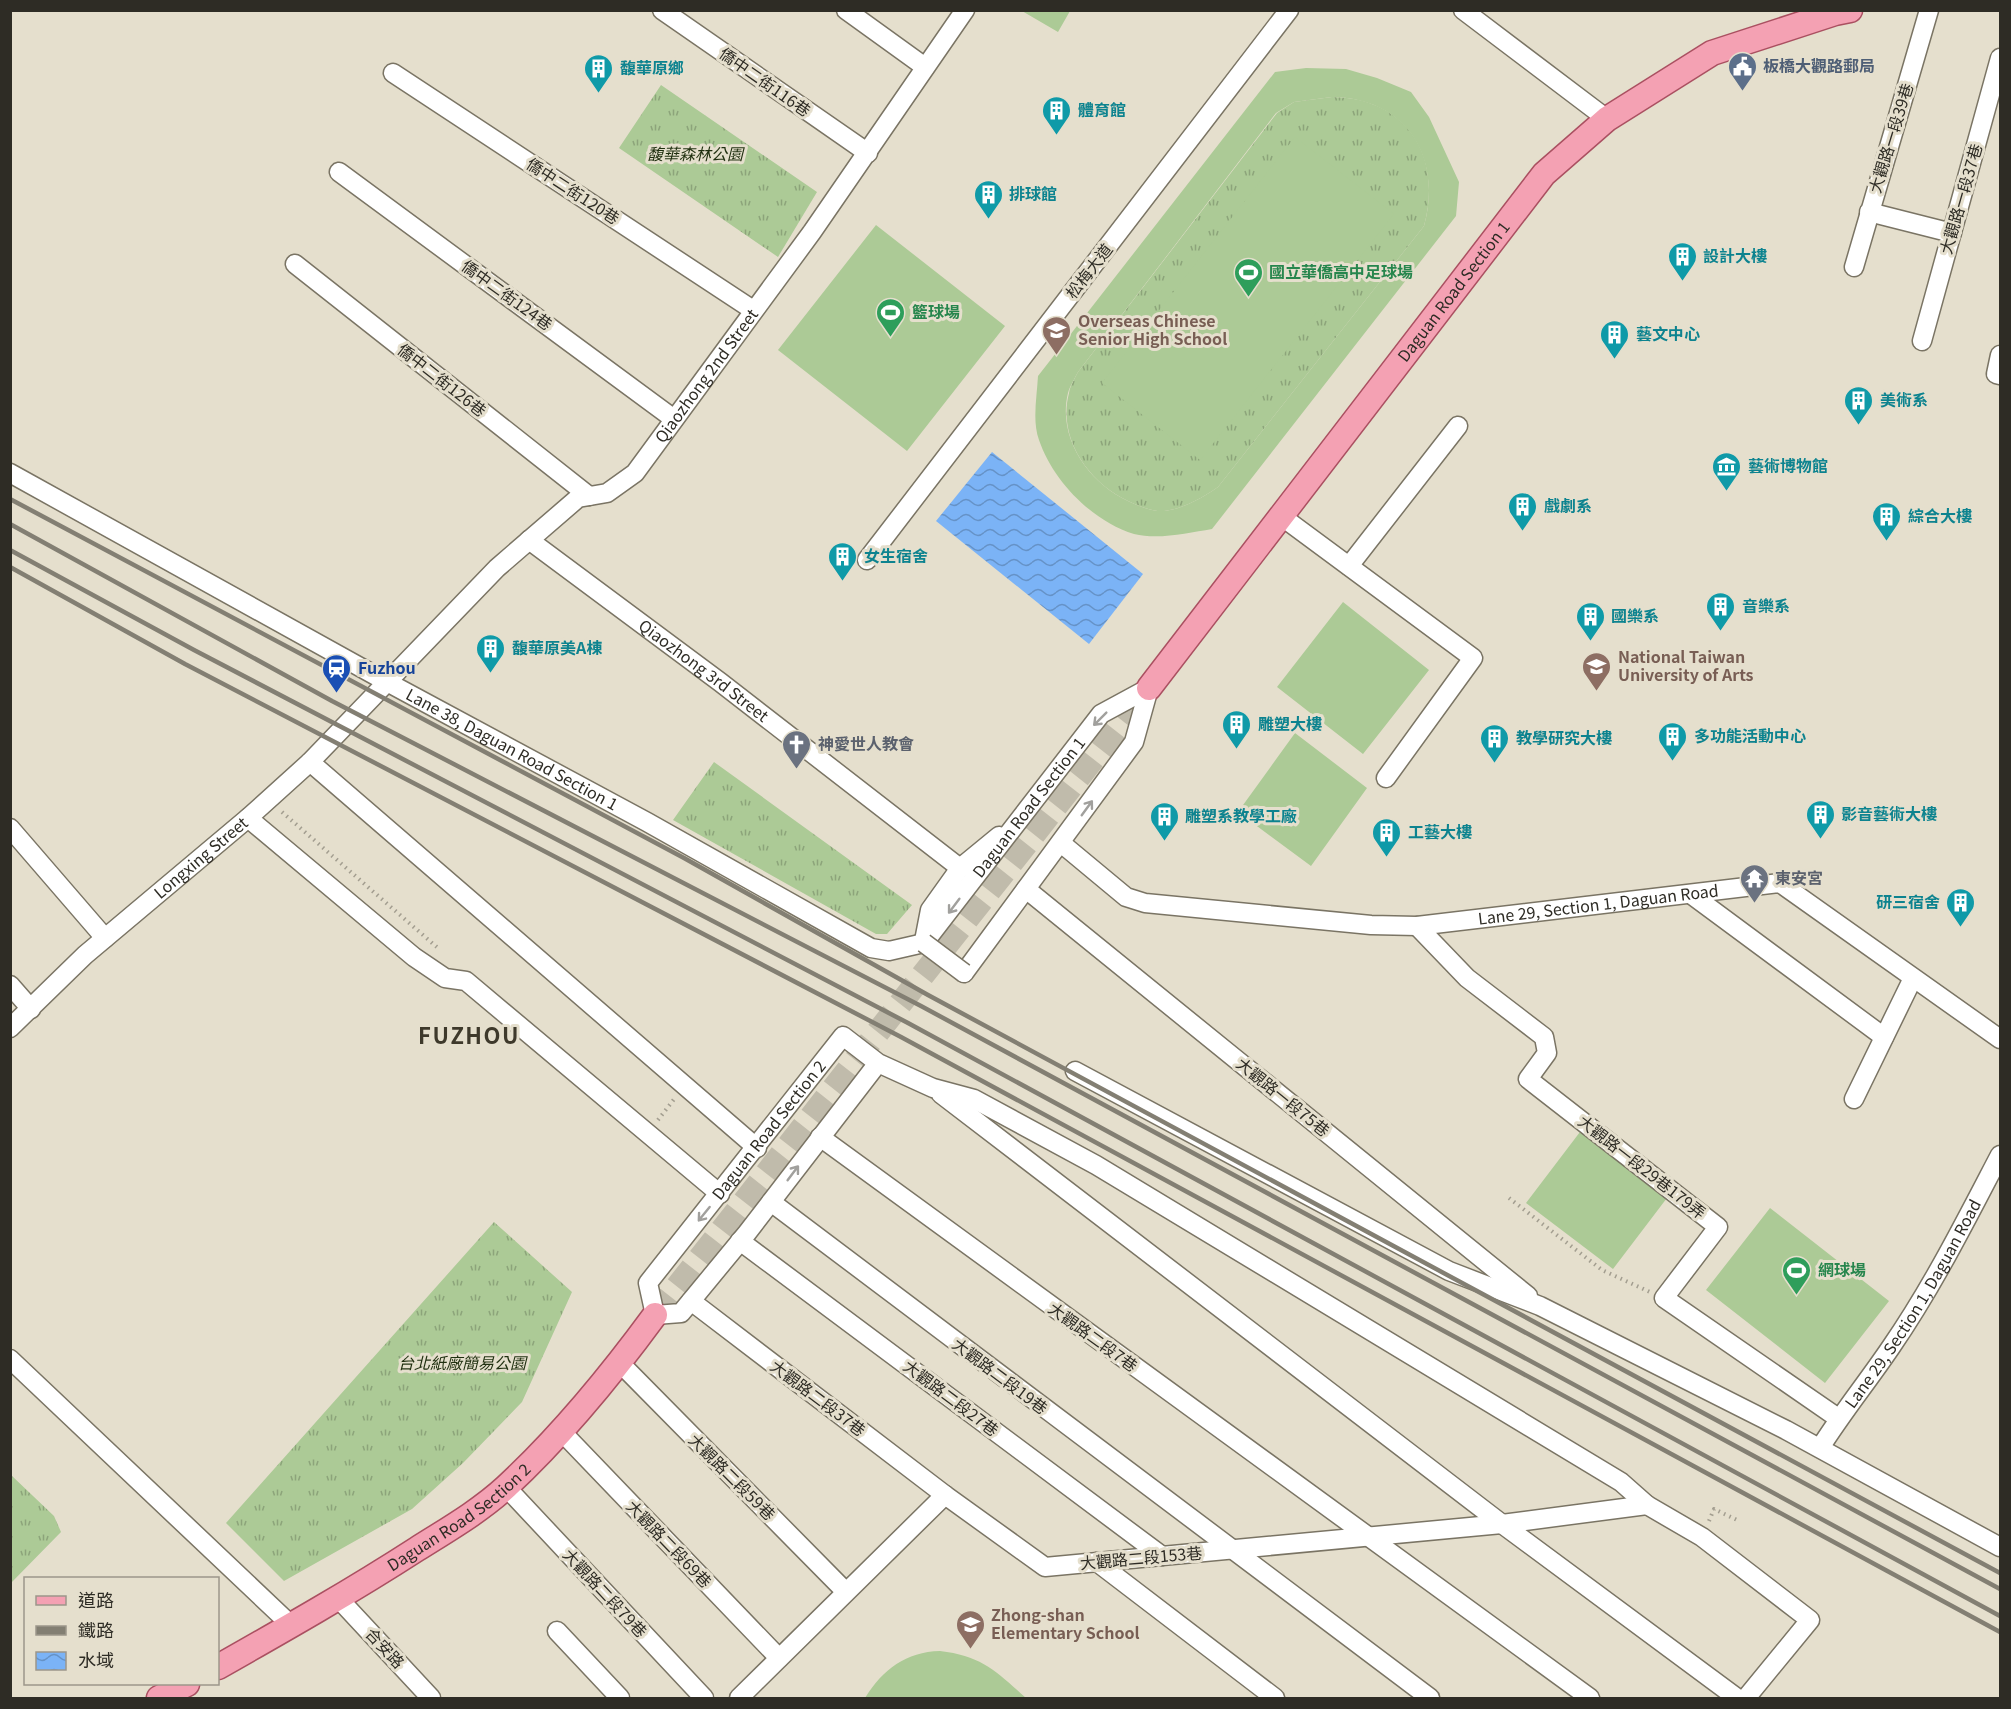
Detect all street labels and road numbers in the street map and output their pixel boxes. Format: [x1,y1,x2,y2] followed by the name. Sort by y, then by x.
[715,41,816,122] street label: 僑中二街116巷
[1862,80,1918,196] street label: 大觀路一段39巷
[1933,141,1987,257] street label: 大觀路一段37巷
[522,151,625,229] street label: 僑中二街120巷
[1391,216,1515,366] street label: Daguan Road Section 1
[1059,238,1117,303] street label: 松梅大道
[457,253,558,335] street label: 僑中二街124巷
[648,303,763,447] street label: Qiaozhong 2nd Street
[393,337,492,421] street label: 僑中二街126巷
[634,613,774,727] street label: Qiaozhong 3rd Street
[402,682,623,815] street label: Lane 38, Daguan Road Section 1
[966,731,1090,882] street label: Daguan Road Section 1
[148,810,252,903] street label: Longxing Street
[1477,877,1720,930] street label: Lane 29, Section 1, Daguan Road
[1232,1051,1335,1141] street label: 大觀路一段75巷
[705,1055,831,1204] street label: Daguan Road Section 2
[1574,1109,1712,1224] street label: 大觀路一段29巷179弄
[1838,1195,1986,1412] street label: Lane 29, Section 1, Daguan Road
[1044,1296,1143,1377] street label: 大觀路二段7巷
[948,1331,1053,1419] street label: 大觀路二段19巷
[766,1353,871,1441] street label: 大觀路二段37巷
[899,1353,1004,1441] street label: 大觀路二段27巷
[684,1428,781,1525] street label: 大觀路二段59巷
[382,1457,535,1576] street label: Daguan Road Section 2
[622,1494,718,1593] street label: 大觀路二段69巷
[1079,1540,1203,1574] street label: 大觀路二段153巷
[558,1543,653,1642] street label: 大觀路二段79巷
[361,1622,411,1673] street label: 合安路

